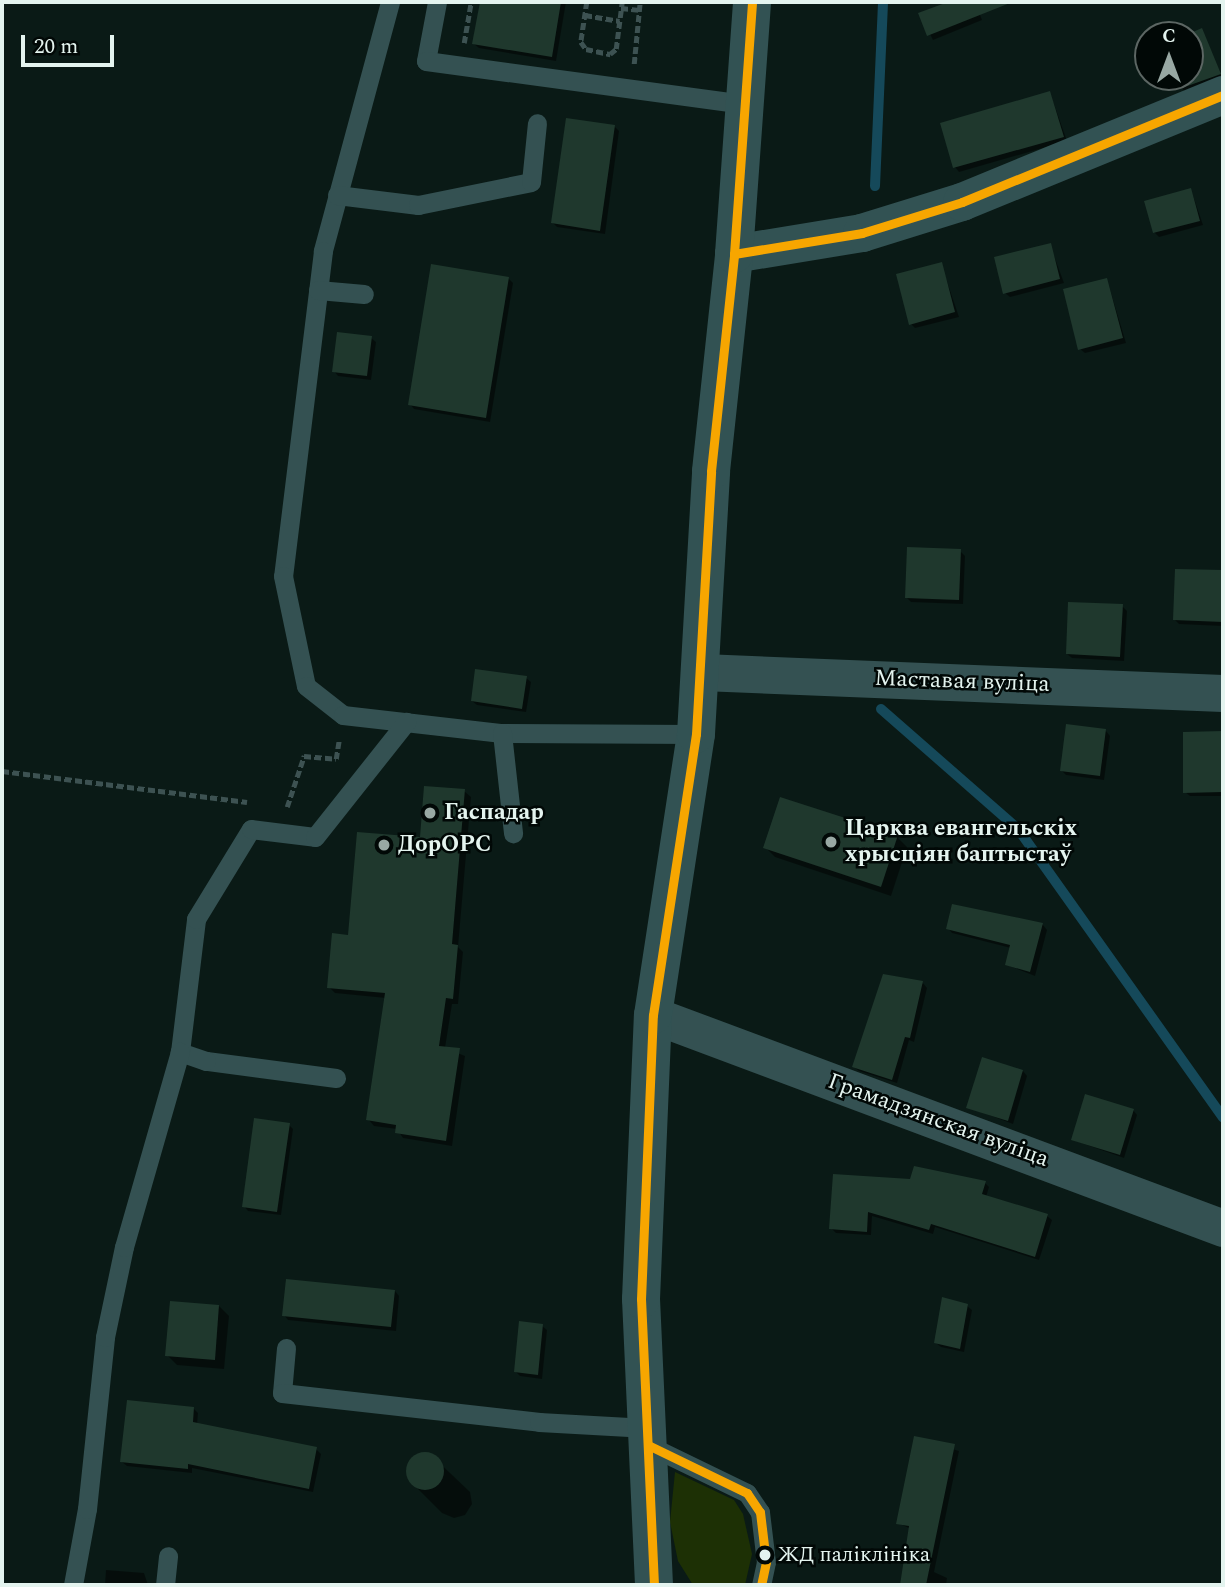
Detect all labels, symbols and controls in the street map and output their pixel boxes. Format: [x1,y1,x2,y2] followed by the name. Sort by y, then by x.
[24,21,117,65] scale bar
[1134,21,1204,91] north arrow
[1162,22,1176,51] text: С
[34,31,78,63] text: 20 m
[874,665,1050,699] street label: Маставая вуліца
[444,799,544,827] place label: Гаспадар
[422,805,438,821] marker: Гаспадар
[845,815,1077,869] place label: Царква евангельскіх хрысціян баптыстаў
[398,831,491,859] place label: ДорОРС
[823,834,839,850] marker: Царква евангельскіх хрысціян баптыстаў
[376,837,392,853] marker: ДорОРС
[824,1068,1052,1174] street label: Грамадзянская вуліца
[778,1542,930,1568] place label: ЖД паліклініка
[758,1548,772,1562] marker: ЖД паліклініка

